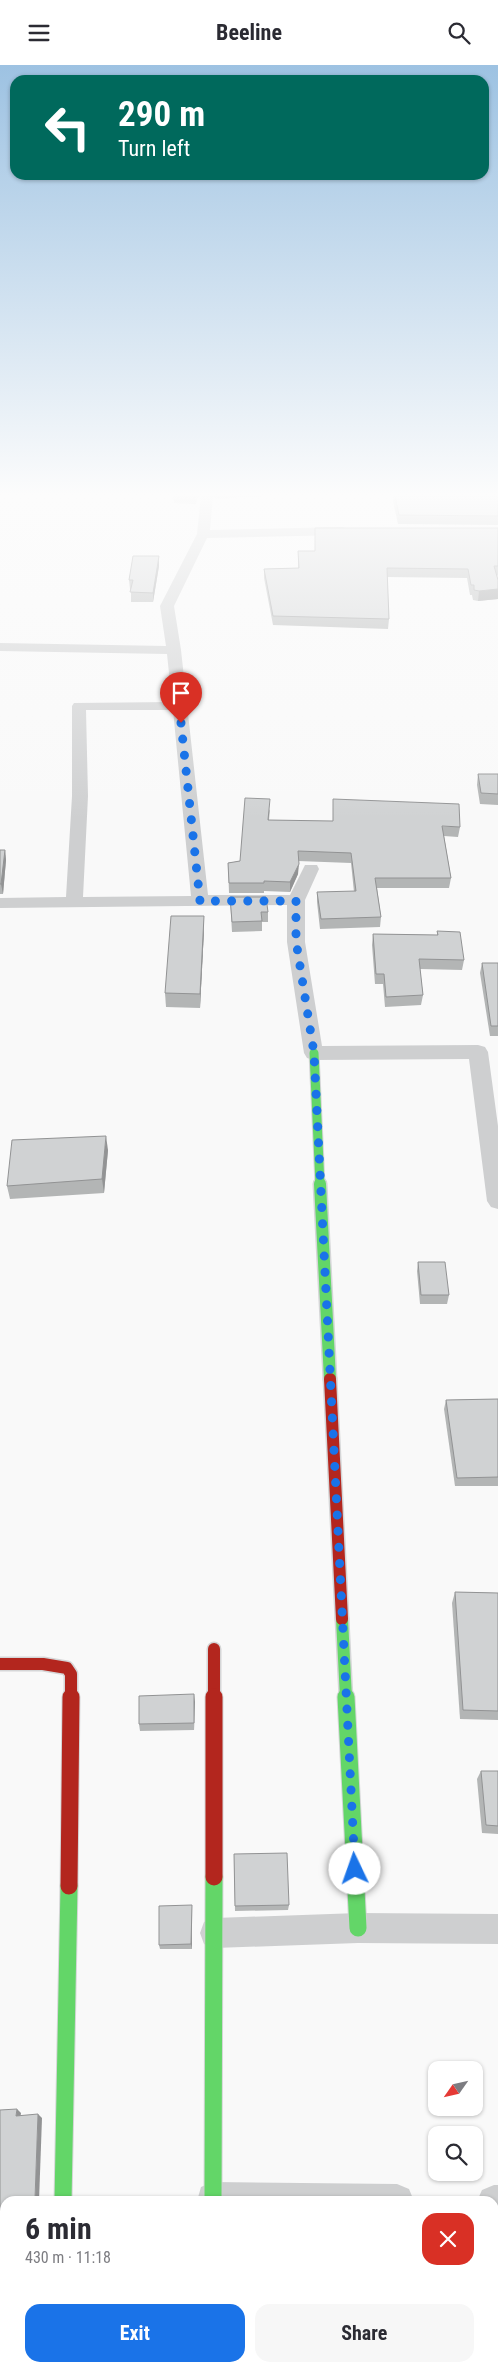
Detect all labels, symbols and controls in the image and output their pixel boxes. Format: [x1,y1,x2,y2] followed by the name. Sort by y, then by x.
[25,19,53,47] icon: menu
[445,19,473,47] icon: search
[216,20,282,45] text: Beeline
[118,94,205,135] text: 290 m
[35,95,100,160] icon: left
[118,136,190,161] text: Turn left
[160,672,202,723] pin
[167,679,195,707] icon: arrive
[328,1842,380,1894] position arrow
[428,2061,482,2116] north arrow
[428,2061,483,2181] map controls
[428,2126,483,2181] button: search
[25,2211,92,2246] text: 6 min
[422,2213,474,2265] button: close
[25,2248,111,2267] text: 430 m · 11:18
[25,2304,245,2362] button: Exit
[255,2304,474,2362] button: Share

